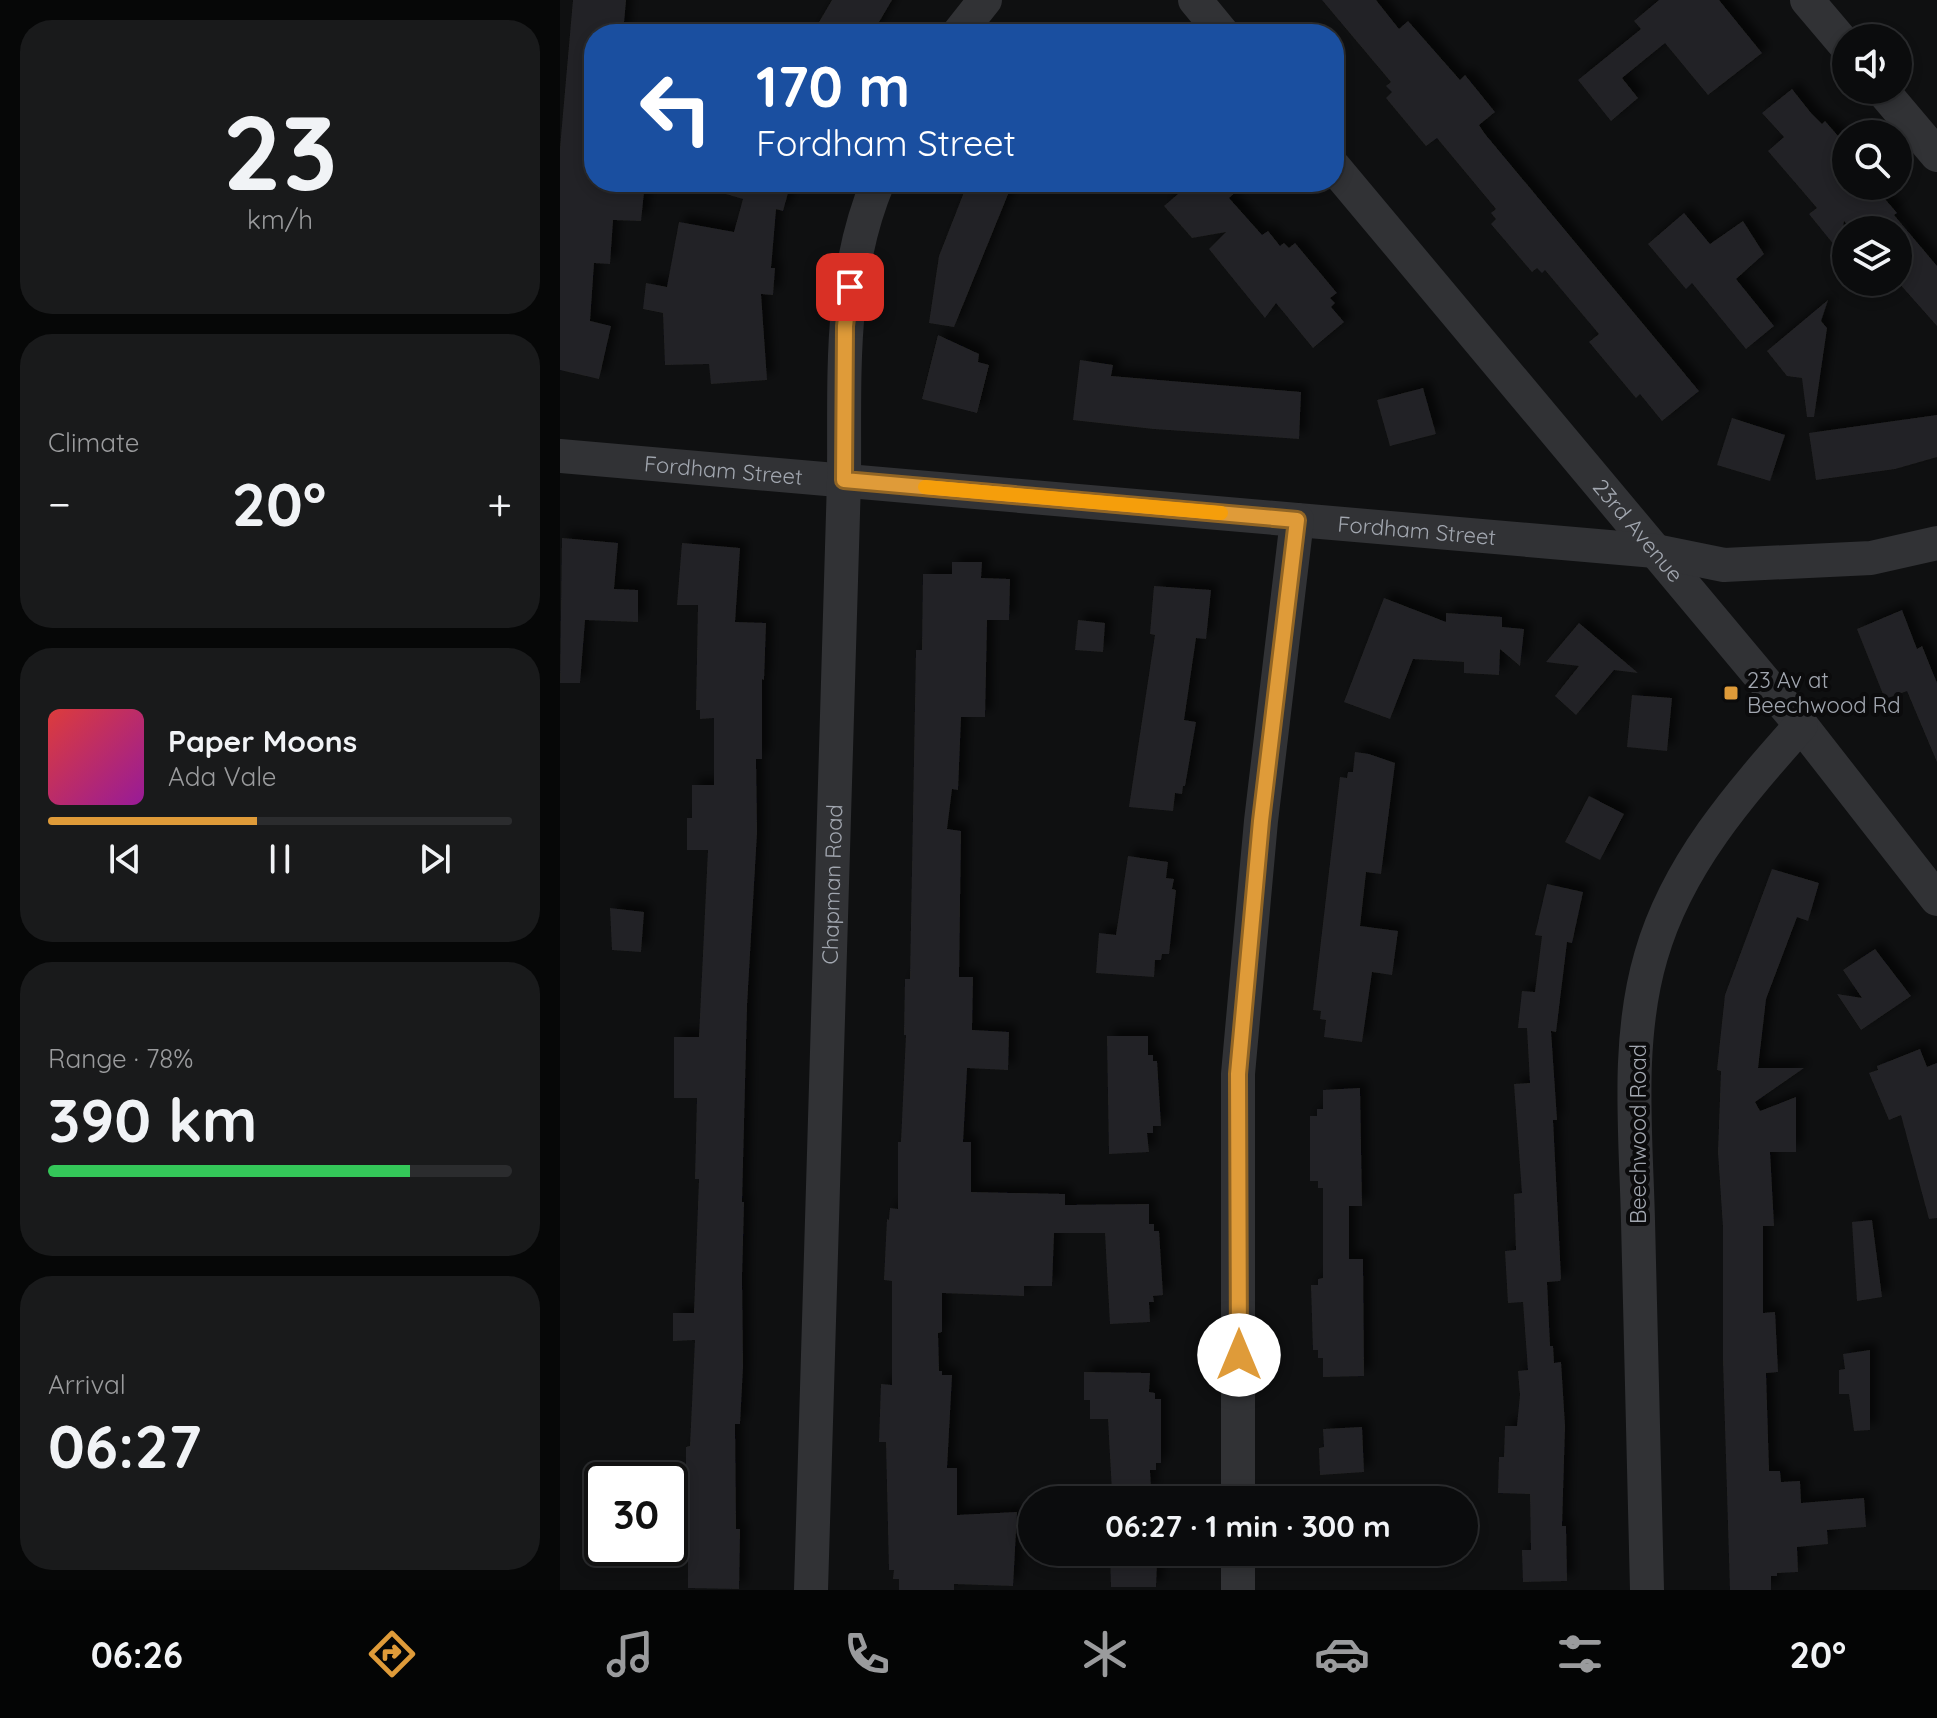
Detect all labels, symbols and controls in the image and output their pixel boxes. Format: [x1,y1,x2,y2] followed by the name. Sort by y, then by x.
[1832,24,1912,296] map controls
[1832,24,1912,104] button: sound
[756,51,910,121] text: 170 m
[624,56,728,160] icon: left
[222,86,338,216] text: 23
[756,120,1016,165] text: Fordham Street
[1832,120,1912,200] button: search
[247,203,313,236] text: km/h
[1832,216,1912,296] button: layers
[816,253,884,321] pin
[828,265,872,309] icon: arrive
[48,426,139,459] text: Climate
[643,449,804,491] street label: Fordham Street
[232,466,326,541] text: 20°
[1587,473,1690,588] street label: 23rd Avenue
[48,476,71,531] text: −
[487,476,512,531] text: +
[1336,510,1497,551] street label: Fordham Street
[1747,666,1900,719] place label: 23 Av at Beechwood Rd
[1722,684,1740,702] marker: 23 Av at Beechwood Rd
[168,722,357,760] text: Paper Moons
[168,760,277,793] text: Ada Vale
[816,804,848,965] street label: Chapman Road
[103,837,147,881] icon: previous
[258,837,302,881] icon: pause
[413,837,457,881] icon: next
[48,1042,194,1075] text: Range · 78%
[1624,1044,1652,1224] street label: Beechwood Road
[48,1082,257,1157] text: 390 km
[1197,1313,1281,1397] position arrow
[48,1368,126,1401] text: Arrival
[48,1408,201,1483] text: 06:27
[584,1462,688,1566] speed limit sign: 30
[1105,1507,1391,1545] text: 06:27 · 1 min · 300 m
[364,1626,420,1682] icon: directions
[602,1626,658,1682] icon: music
[839,1626,895,1682] icon: phone
[1077,1626,1133,1682] icon: climate
[1314,1626,1370,1682] icon: car
[1552,1626,1608,1682] icon: filters
[91,1632,183,1677] text: 06:26
[1789,1632,1846,1677] text: 20°

